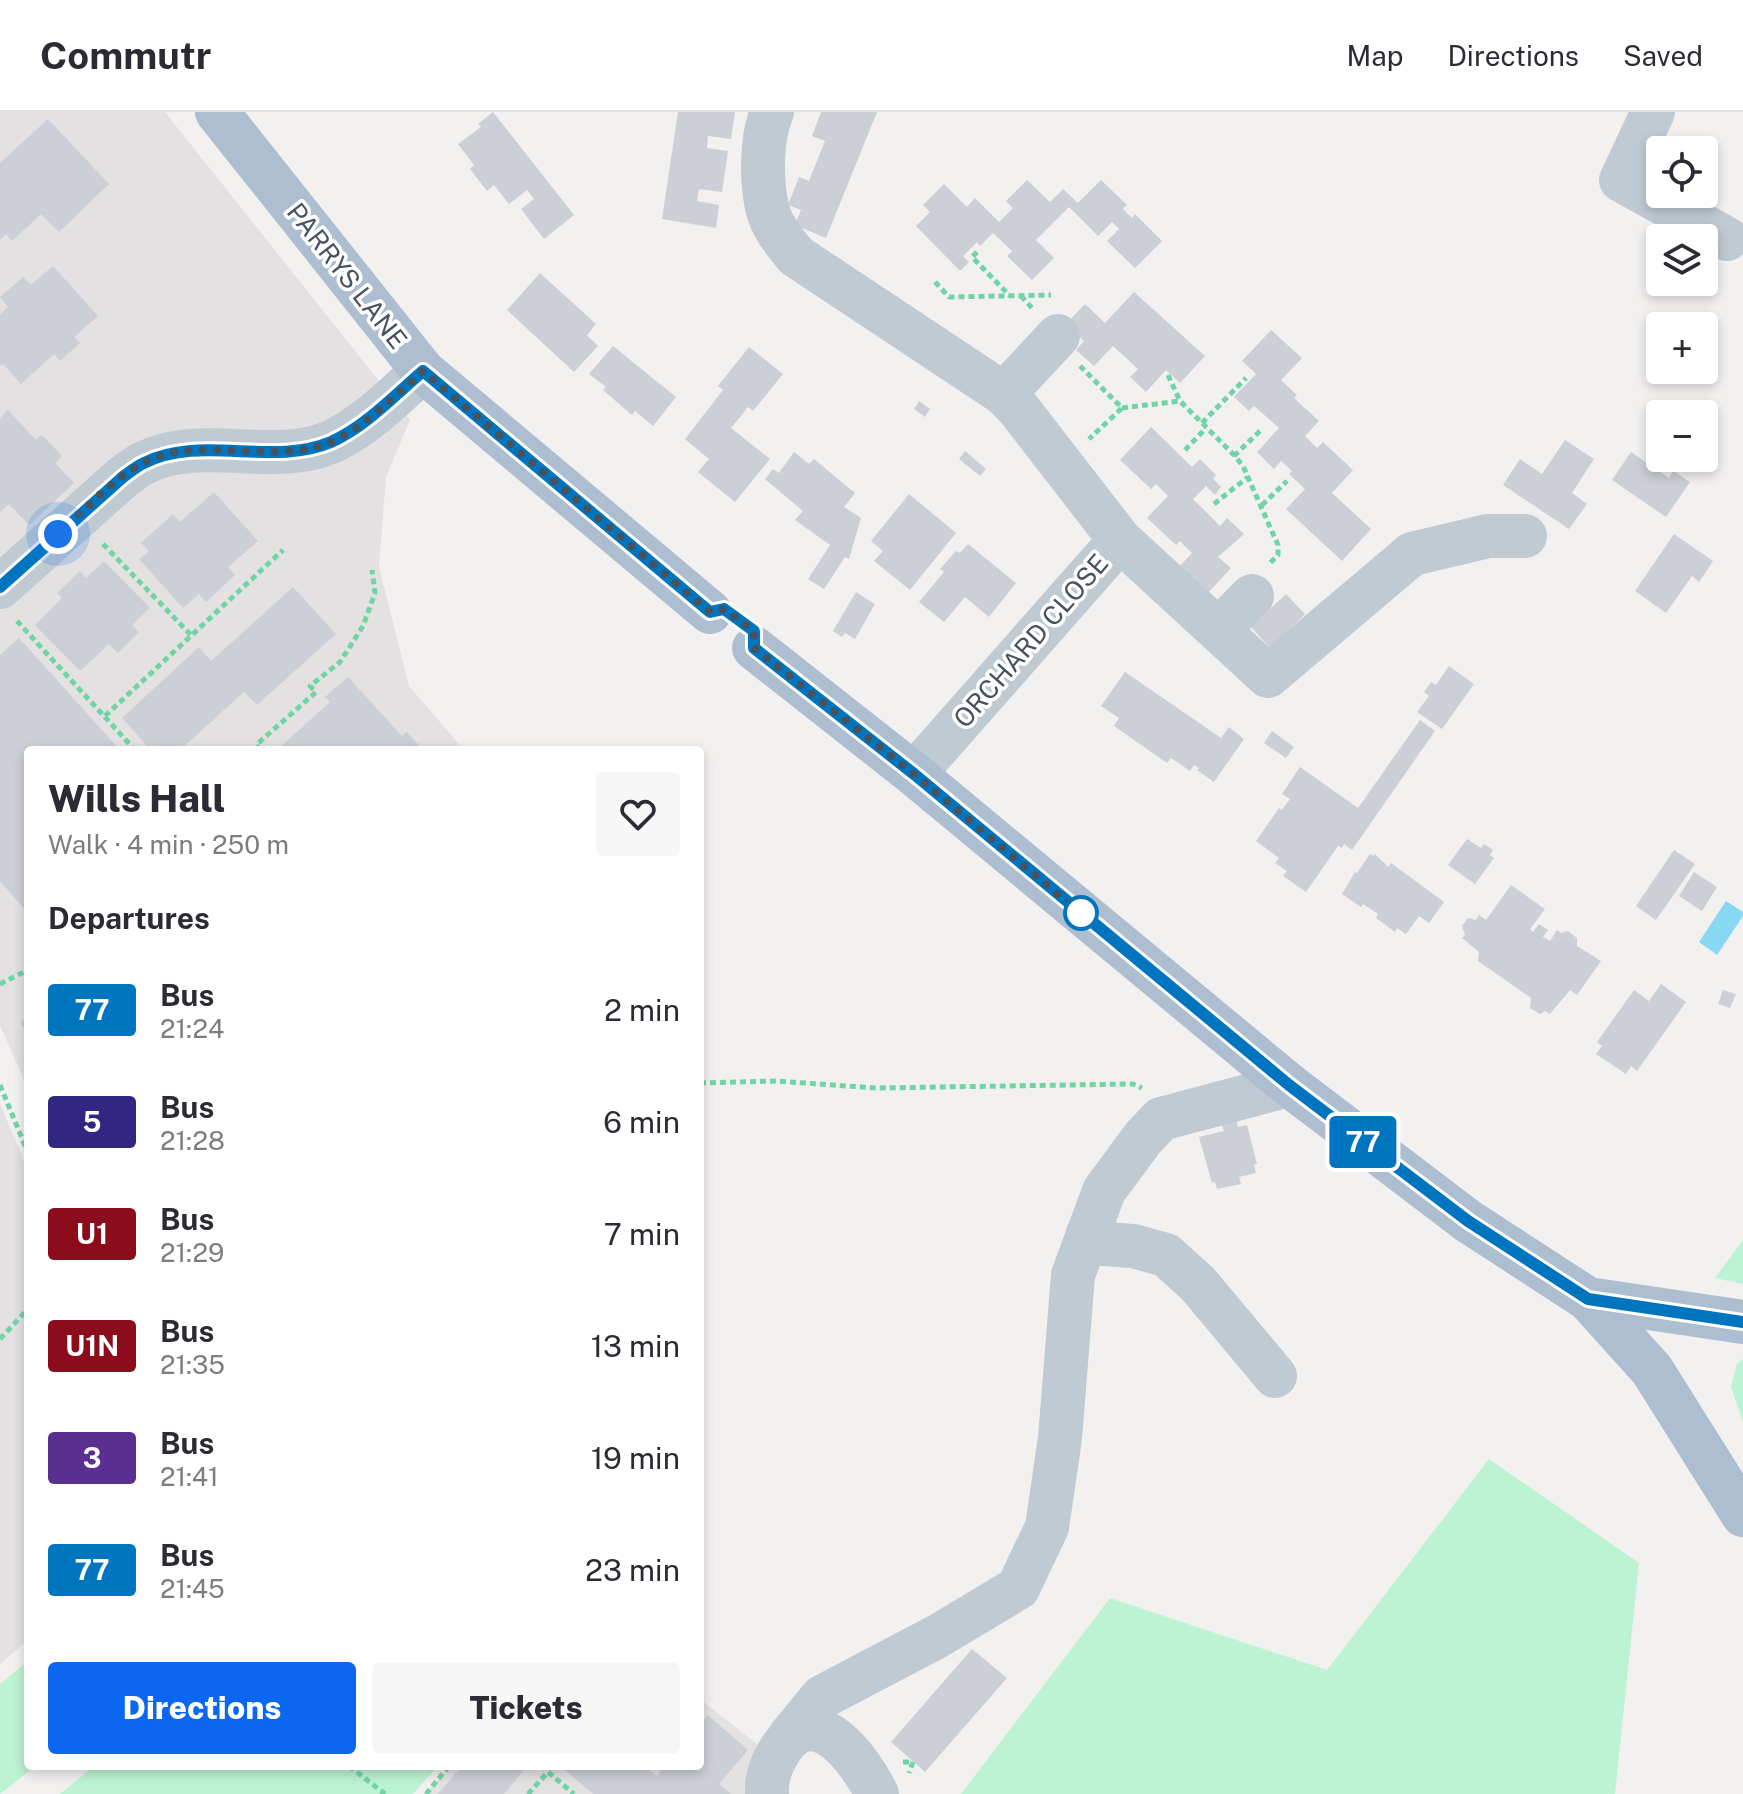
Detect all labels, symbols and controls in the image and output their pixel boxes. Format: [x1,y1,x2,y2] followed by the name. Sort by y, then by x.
[40,33,211,78] text: Commutr
[1347,39,1403,72] text: Map
[1447,39,1579,72] text: Directions
[1623,39,1703,72] text: Saved
[1646,136,1718,472] map controls
[1646,136,1718,208] button: locate
[281,197,414,355] street label: PARRYS LANE
[1646,224,1718,296] button: layers
[1646,312,1718,384] button: +
[1646,400,1718,472] button: −
[38,514,78,554] your location
[947,548,1114,734] street label: ORCHARD CLOSE
[596,772,680,856] button: heart
[48,776,225,821] text: Wills Hall
[48,829,289,860] text: Walk · 4 min · 250 m
[1064,896,1098,930] unlabelled marker
[48,900,210,936] text: Departures
[160,977,214,1013] text: Bus
[604,992,680,1028] text: 2 min
[74,993,110,1026] text: 77
[160,1013,224,1044] text: 21:24
[160,1089,214,1125] text: Bus
[603,1104,680,1140] text: 6 min
[83,1105,101,1138] text: 5
[1327,1116,1399,1168] line badge: 77
[160,1125,225,1156] text: 21:28
[1345,1125,1381,1158] text: 77
[160,1201,214,1237] text: Bus
[604,1216,680,1252] text: 7 min
[76,1217,108,1250] text: U1
[160,1237,224,1268] text: 21:29
[160,1313,214,1349] text: Bus
[591,1328,680,1364] text: 13 min
[65,1329,119,1362] text: U1N
[160,1349,225,1380] text: 21:35
[160,1425,214,1461] text: Bus
[591,1440,680,1476] text: 19 min
[83,1441,101,1474] text: 3
[160,1461,219,1492] text: 21:41
[160,1537,214,1573] text: Bus
[585,1552,680,1588] text: 23 min
[74,1553,110,1586] text: 77
[160,1573,225,1604] text: 21:45
[48,1662,356,1754] button: Directions
[372,1662,680,1754] button: Tickets

